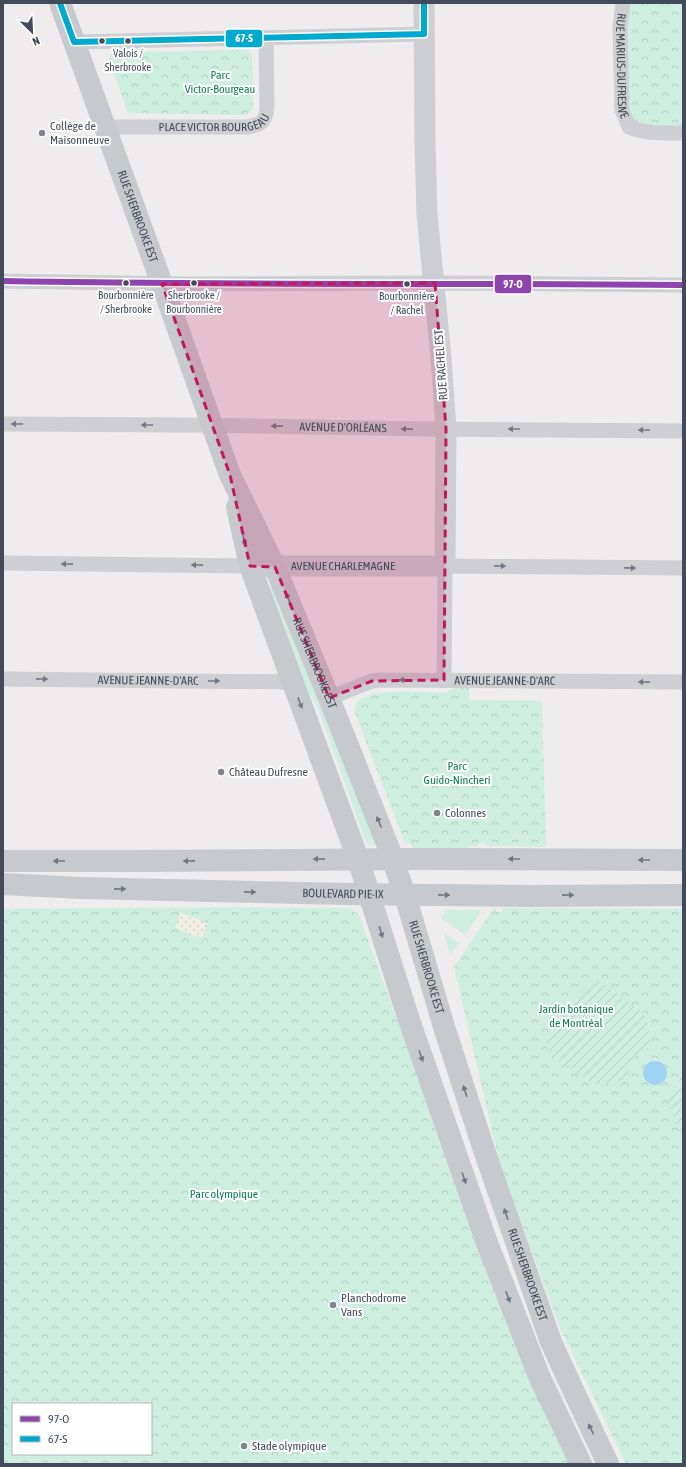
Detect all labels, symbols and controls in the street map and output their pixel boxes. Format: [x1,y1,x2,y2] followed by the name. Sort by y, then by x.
[12,12,52,52] north arrow
[613,12,632,120] street label: RUE MARIUS-DUFRESNE
[225,29,263,48] line badge: 67-S
[235,32,253,44] text: 67-S
[31,34,41,48] text: N
[97,36,107,46] unlabelled marker
[123,36,133,46] marker: Valois / Sherbrooke
[105,47,151,73] place label: Valois / Sherbrooke
[185,68,256,96] park label: Parc Victor-Bourgeau
[159,112,273,134] street label: PLACE VICTOR BOURGEAU
[50,119,109,147] place label: Collège de Maisonneuve
[37,128,47,138] marker: Collège de Maisonneuve
[114,168,161,265] street label: RUE SHERBROOKE EST
[494,274,532,294] line badge: 97-O
[121,278,131,288] marker: Bourbonnière / Sherbrooke
[189,278,199,288] marker: Sherbrooke / Bourbonnière
[503,278,523,290] text: 97-O
[402,279,412,289] marker: Bourbonnière / Rachel
[98,289,154,315] place label: Bourbonnière / Sherbrooke
[166,289,222,315] place label: Sherbrooke / Bourbonnière
[379,290,435,316] place label: Bourbonnière / Rachel
[431,328,450,401] street label: RUE RACHEL EST
[299,420,387,435] street label: AVENUE D'ORLÉANS
[10,421,23,427] one-way arrow
[141,421,153,428] one-way arrow
[270,423,283,429] one-way arrow
[400,426,413,432] one-way arrow
[507,426,520,432] one-way arrow
[637,427,650,433] one-way arrow
[241,534,247,547] one-way arrow
[291,559,395,573] street label: AVENUE CHARLEMAGNE
[60,561,73,567] one-way arrow
[191,562,203,569] one-way arrow
[494,563,507,569] one-way arrow
[624,565,637,571] one-way arrow
[285,592,291,604] one-way arrow
[290,616,340,711] street label: RUE SHERBROOKE EST
[98,673,199,688] street label: AVENUE JEANNE-D'ARC
[454,673,556,688] street label: AVENUE JEANNE-D'ARC
[36,676,49,682] one-way arrow
[398,677,411,683] one-way arrow
[208,678,221,684] one-way arrow
[637,679,650,685] one-way arrow
[298,697,304,709] one-way arrow
[424,759,490,787] park label: Parc Guido-Nincheri
[229,765,308,779] place label: Château Dufresne
[216,767,226,777] marker: Château Dufresne
[445,806,486,820] place label: Colonnes
[432,808,442,818] marker: Colonnes
[375,816,381,828] one-way arrow
[312,856,325,862] one-way arrow
[507,856,520,862] one-way arrow
[637,857,650,863] one-way arrow
[52,858,65,864] one-way arrow
[182,858,195,864] one-way arrow
[114,886,127,892] one-way arrow
[302,886,384,901] street label: BOULEVARD PIE-IX
[244,889,257,895] one-way arrow
[438,892,451,898] one-way arrow
[562,892,574,899] one-way arrow
[406,919,447,1016] street label: RUE SHERBROOKE EST
[378,926,384,938] one-way arrow
[539,1002,613,1030] park label: Jardin botanique de Montréal
[418,1050,424,1062] one-way arrow
[461,1084,467,1096] one-way arrow
[462,1173,468,1185] one-way arrow
[190,1187,258,1201] park label: Parc olympique
[503,1207,509,1219] one-way arrow
[505,1227,550,1323] street label: RUE SHERBROOKE EST
[341,1291,406,1319] place label: Planchodrome Vans
[505,1291,511,1303] one-way arrow
[328,1300,338,1310] marker: Planchodrome Vans
[12,1403,152,1455] legend
[48,1412,69,1426] text: 97-O
[588,1423,595,1435] one-way arrow
[48,1432,67,1446] text: 67-S
[252,1439,327,1453] place label: Stade olympique
[239,1441,249,1451] marker: Stade olympique

